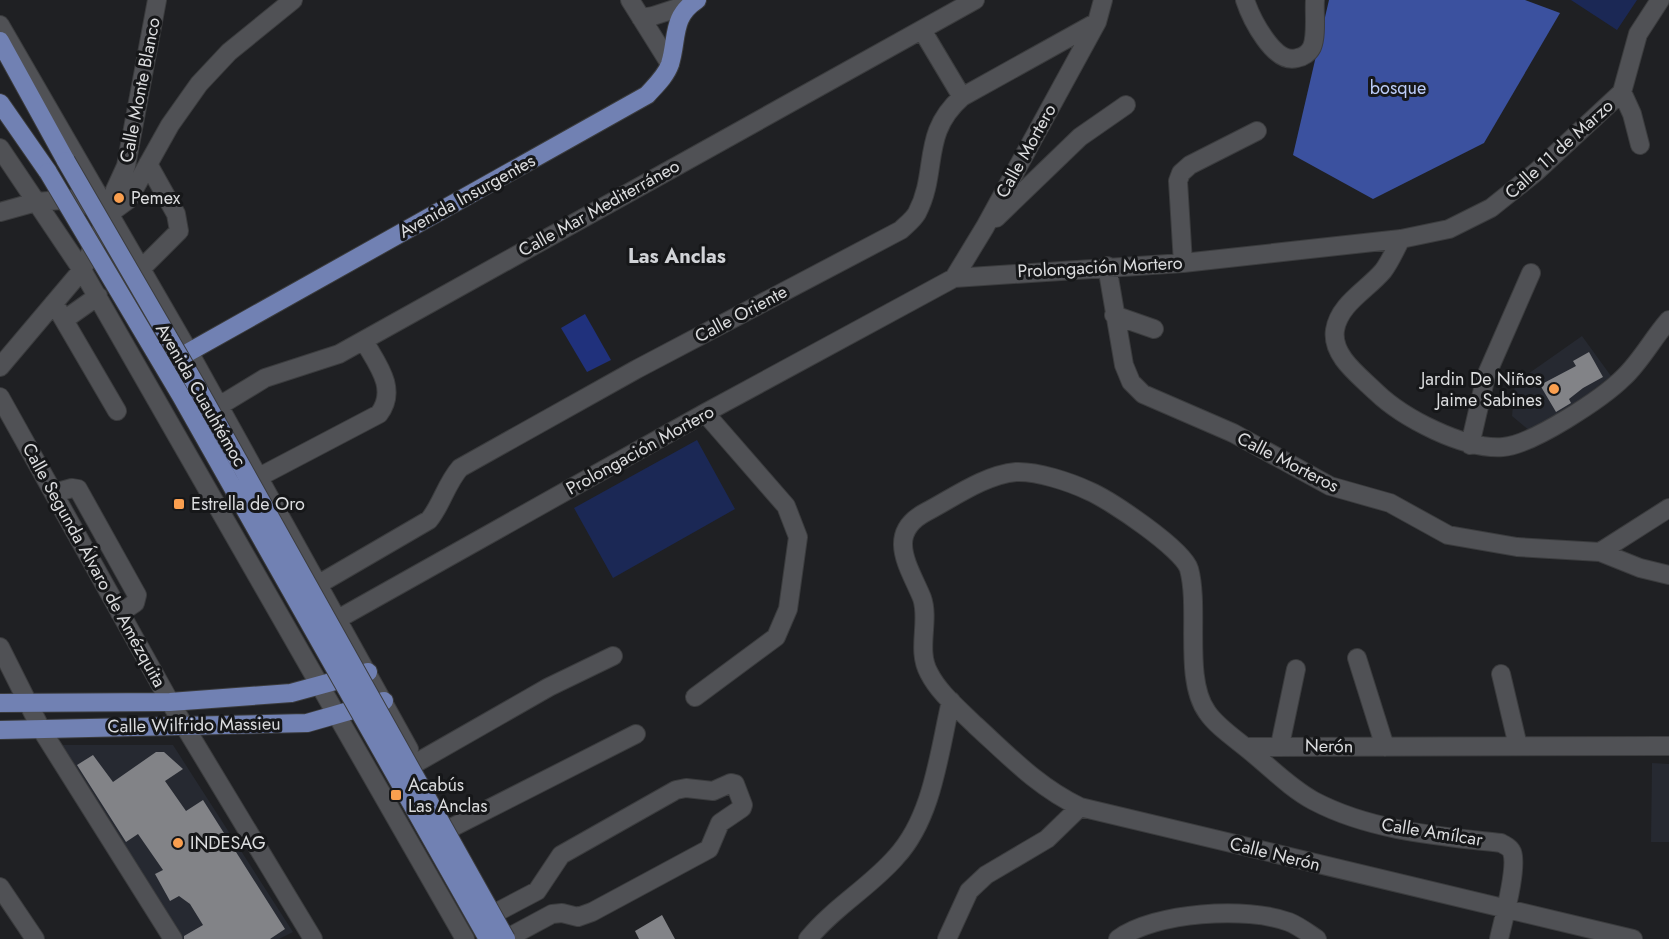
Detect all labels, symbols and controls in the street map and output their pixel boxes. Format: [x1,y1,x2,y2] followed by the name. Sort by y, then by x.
[113,15,167,165] street label: Calle Monte Blanco
[1370,75,1426,101] park label: bosque
[1499,93,1619,205] street label: Calle 11 de Marzo
[989,99,1063,203] street label: Calle Mortero
[394,148,540,244] street label: Avenida Insurgentes
[514,153,684,263] street label: Calle Mar Mediterráneo
[131,185,181,211] place label: Pemex
[112,191,126,205] marker: Pemex
[628,242,726,271] district label: Las Anclas
[1017,250,1183,284] street label: Prolongación Mortero
[690,279,792,349] street label: Calle Oriente
[149,318,253,472] street label: Avenida Cuauhtémoc
[1419,366,1542,413] place label: Jardin De Niños Jaime Sabines
[1547,382,1561,396] marker: Jardin De Niños Jaime Sabines
[561,398,719,501] street label: Prolongación Mortero
[1233,425,1343,499] street label: Calle Morteros
[16,438,172,692] street label: Calle Segunda Álvaro de Amézquita
[191,491,305,517] place label: Estrella de Oro
[172,497,186,511] marker: Estrella de Oro
[107,710,281,740] street label: Calle Wilfrido Massieu
[1305,733,1353,759] street label: Nerón
[408,772,487,819] place label: Acabús Las Anclas
[389,788,403,802] marker: Acabús Las Anclas
[1380,811,1485,853] street label: Calle Amílcar
[190,830,266,856] place label: INDESAG
[1227,830,1323,878] street label: Calle Nerón
[171,836,185,850] marker: INDESAG

